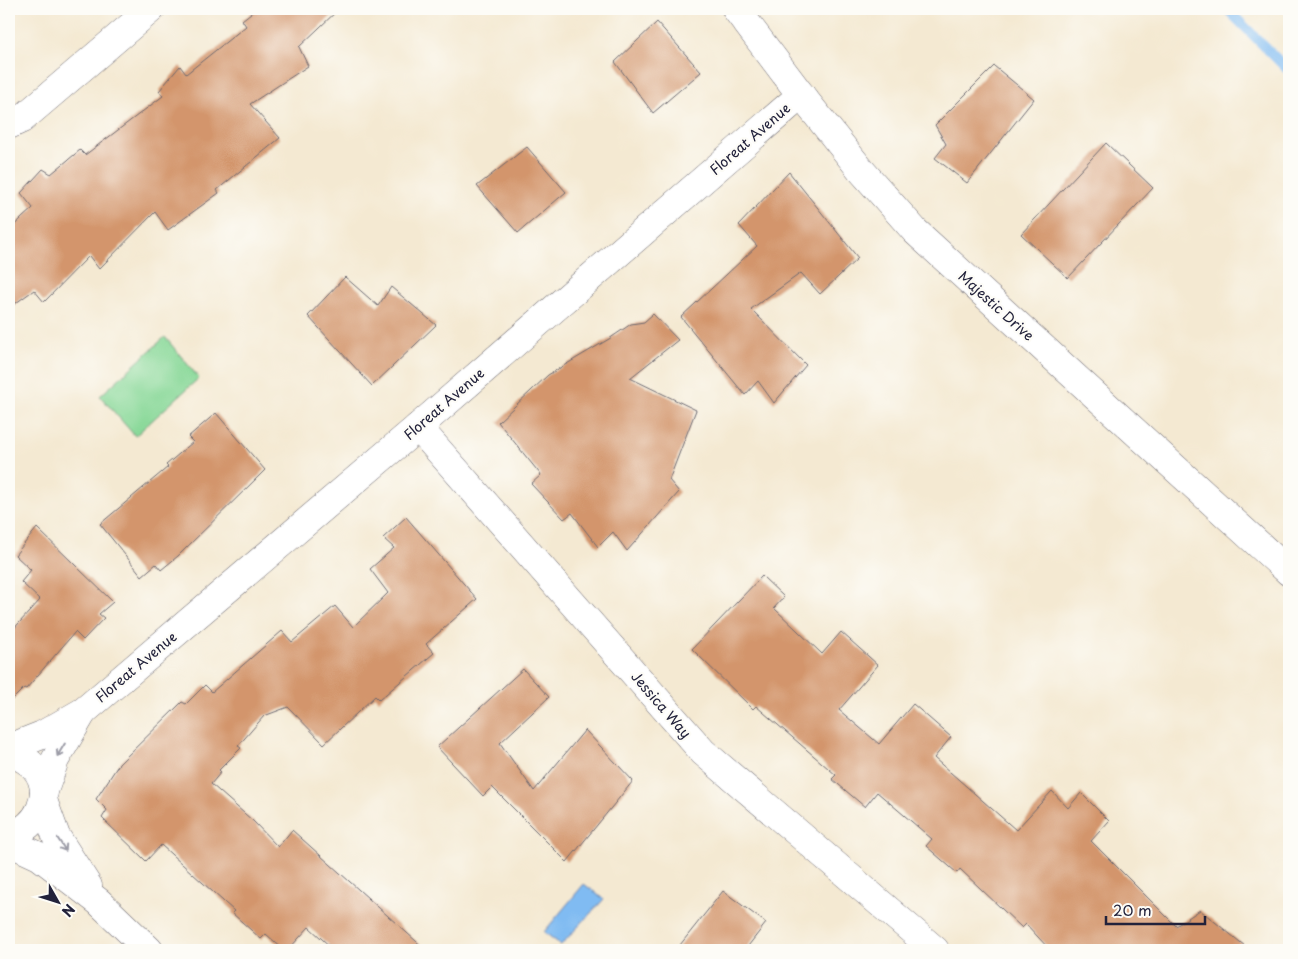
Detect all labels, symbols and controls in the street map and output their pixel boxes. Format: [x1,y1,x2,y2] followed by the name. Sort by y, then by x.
[705,98,795,180] street label: Floreat Avenue
[954,266,1039,345] street label: Majestic Drive
[399,363,489,445] street label: Floreat Avenue
[90,626,181,707] street label: Floreat Avenue
[626,667,696,743] street label: Jessica Way
[55,742,65,756] one-way arrow
[57,837,67,851] one-way arrow
[32,876,82,926] north arrow
[1106,894,1204,926] scale bar
[1113,898,1152,921] text: 20 m
[57,900,80,921] text: N

